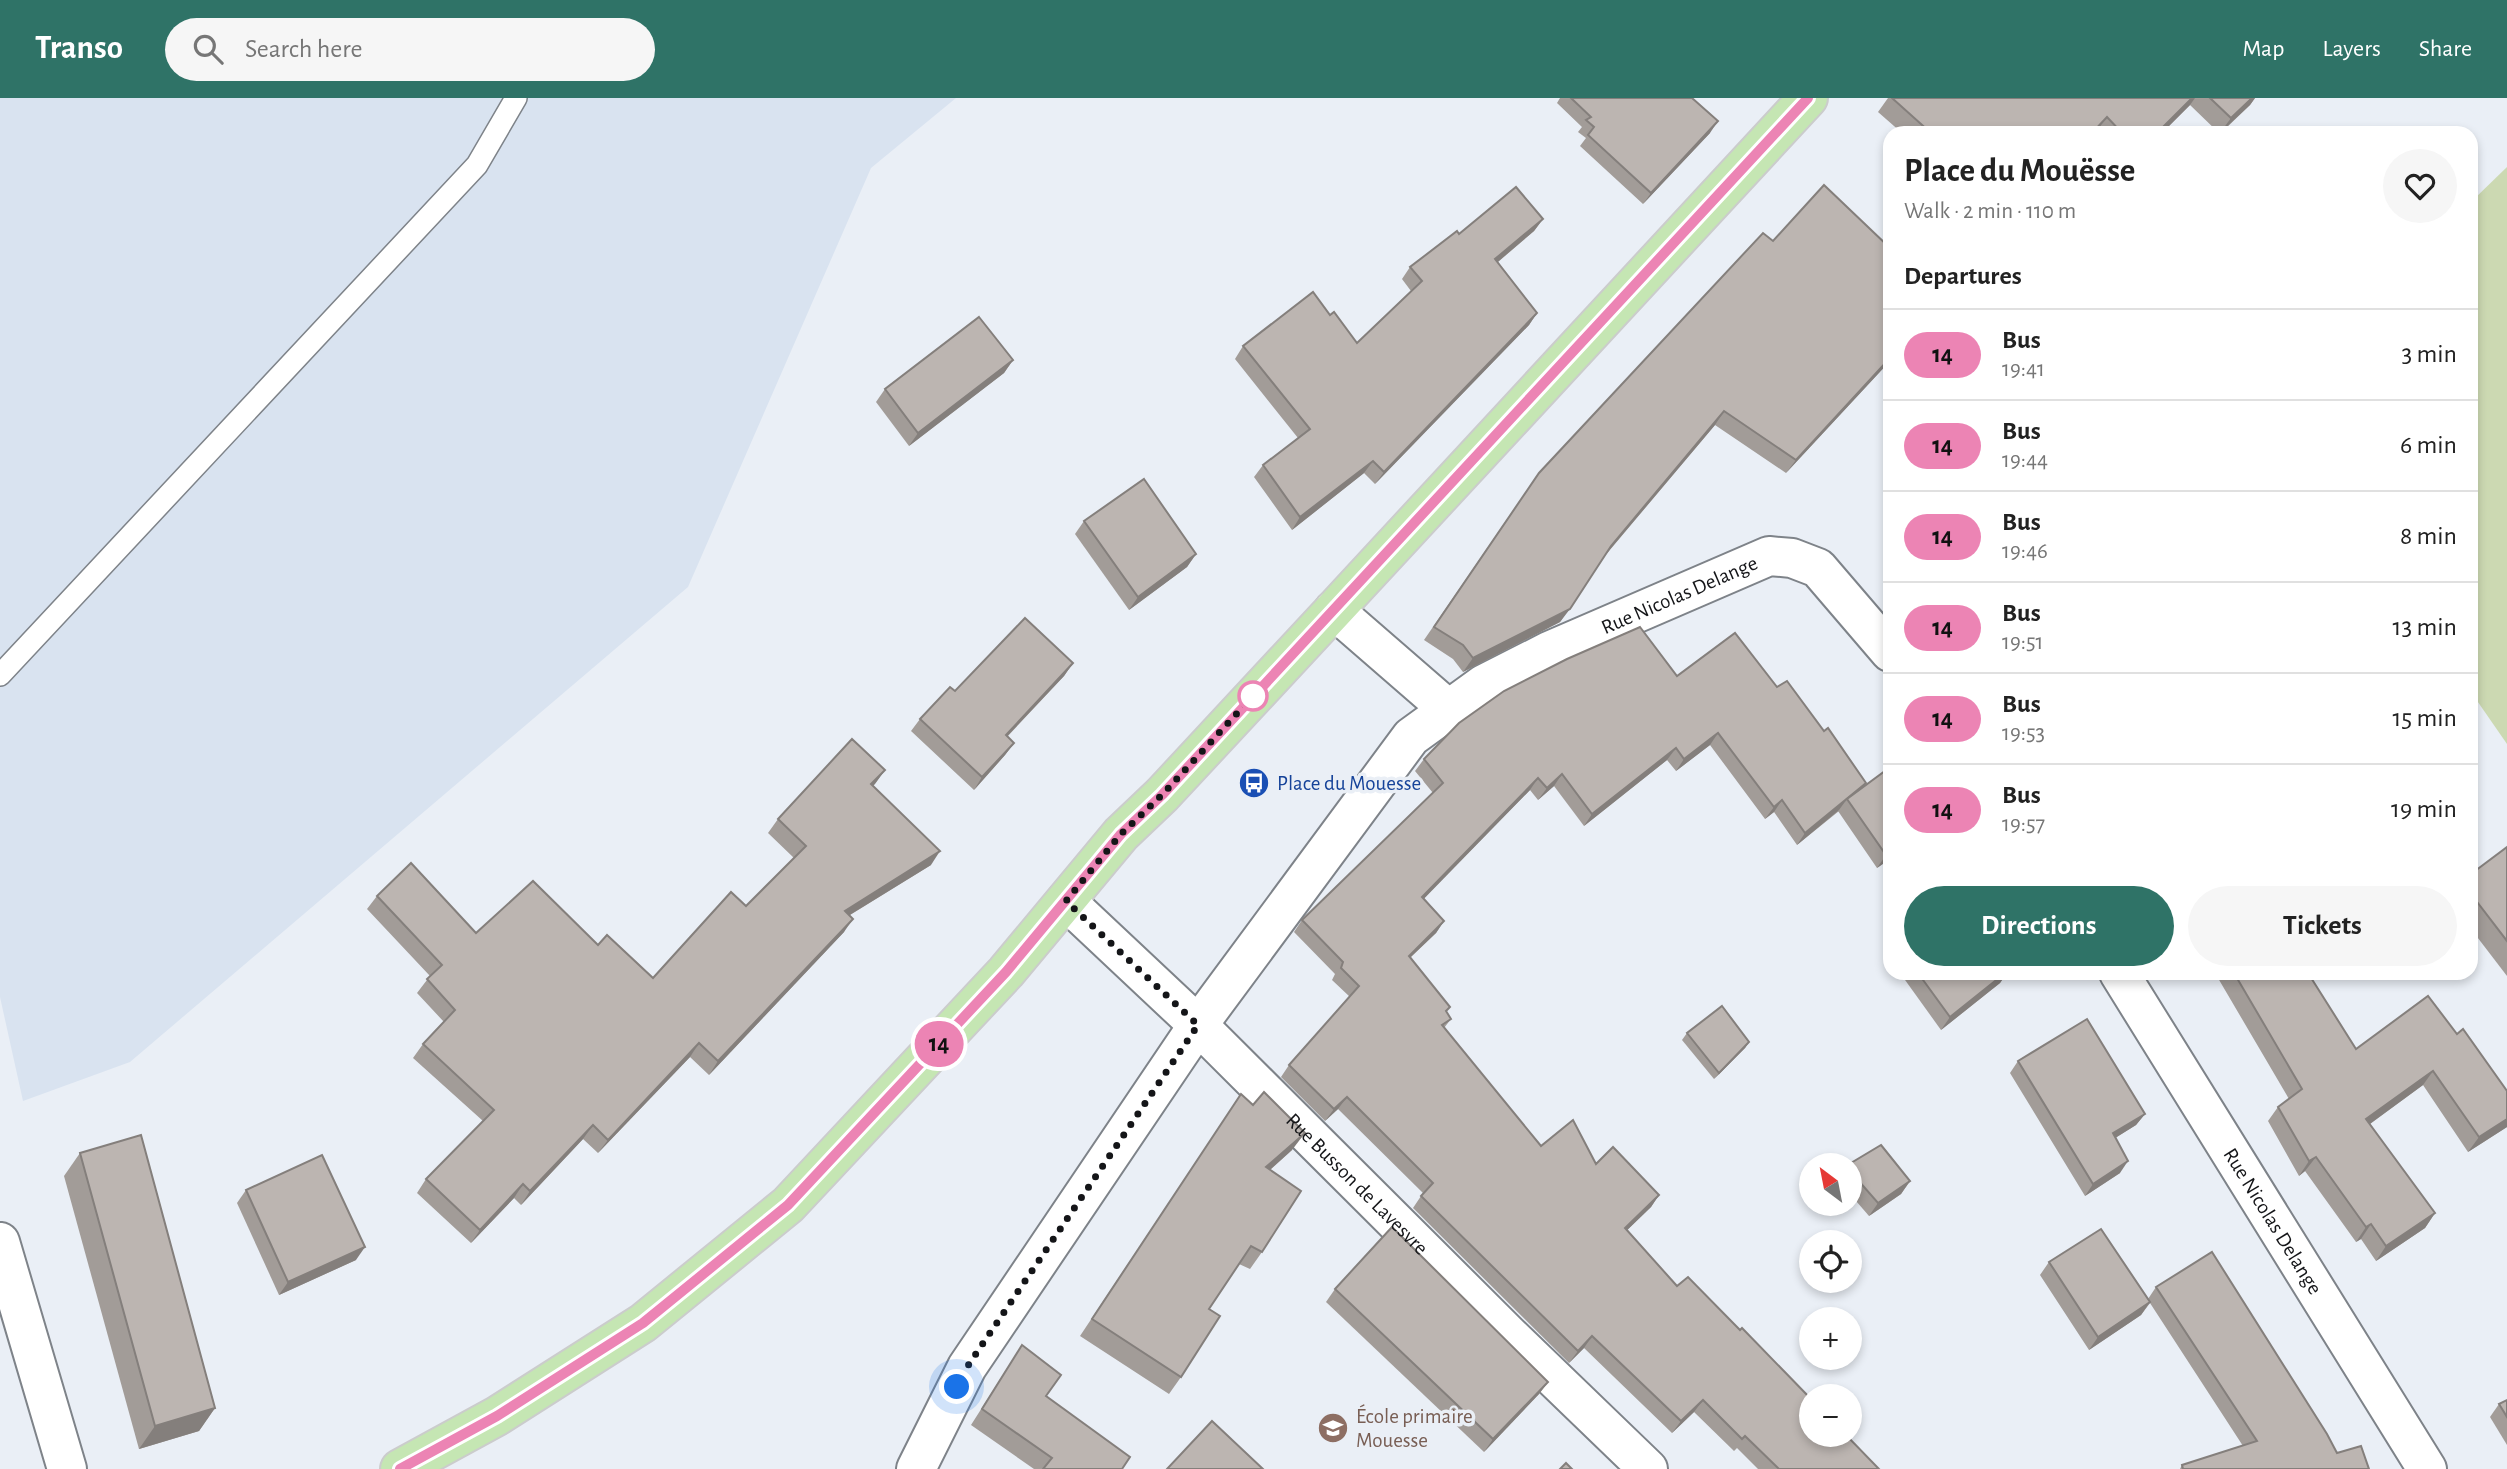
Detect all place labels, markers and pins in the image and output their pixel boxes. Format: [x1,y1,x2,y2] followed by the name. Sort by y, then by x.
[1238,681,1268,711] unlabelled marker
[1237,766,1271,800] bus stop icon: Place du Mouesse
[1277,773,1421,794] place label: Place du Mouesse
[1356,1404,1473,1451] place label: École primaire Mouesse
[1316,1411,1350,1445] school or university icon: École primaire Mouesse

